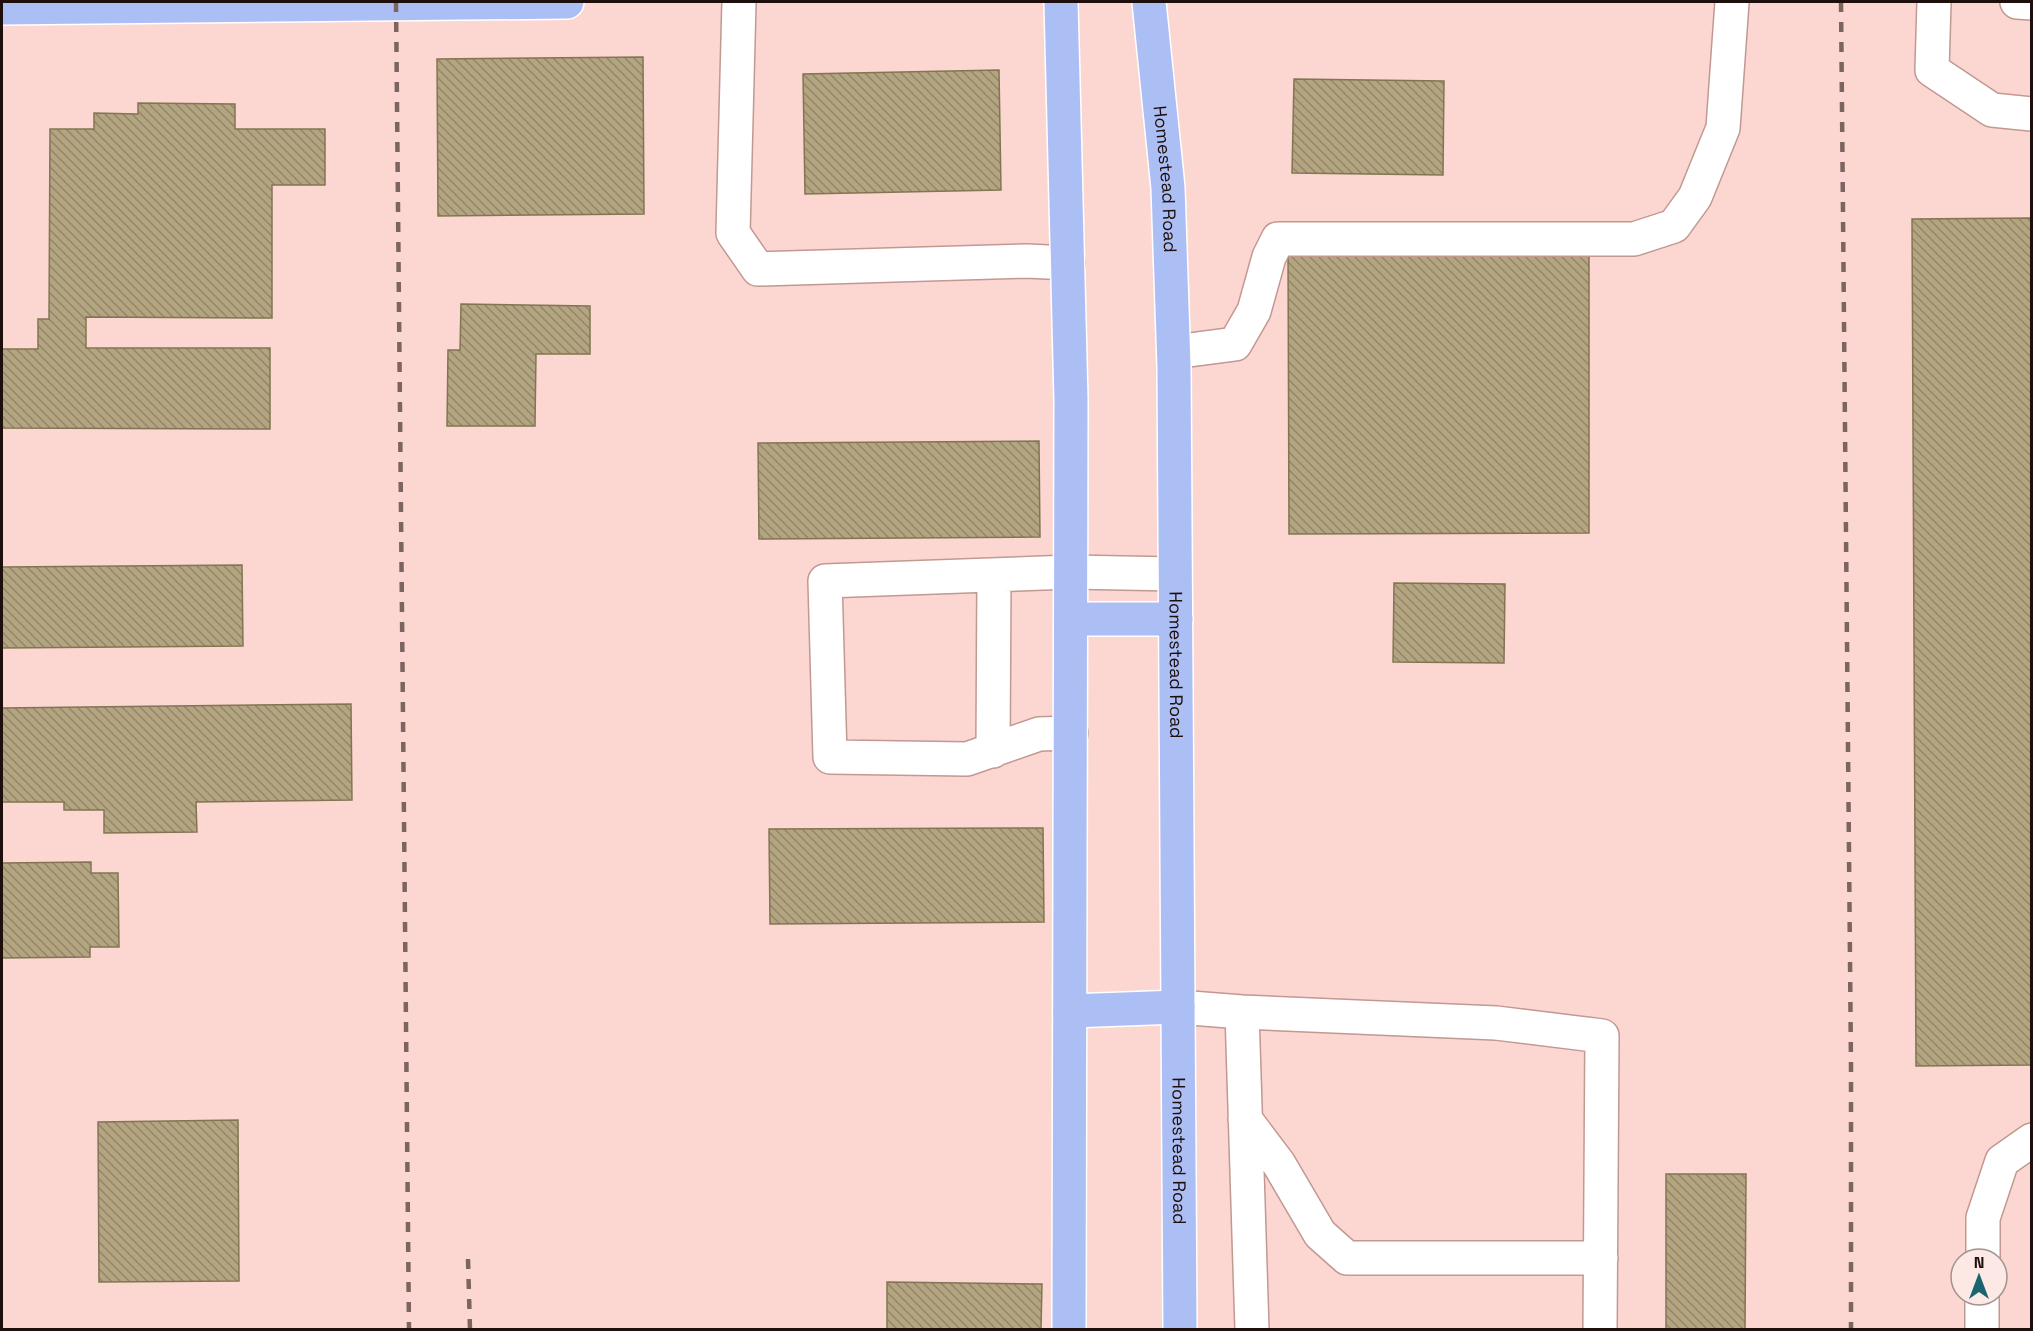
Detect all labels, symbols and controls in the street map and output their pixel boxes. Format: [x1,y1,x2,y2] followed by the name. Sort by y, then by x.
[1149,104,1182,253] street label: Homestead Road
[1164,591,1188,739] street label: Homestead Road
[1167,1077,1191,1225] street label: Homestead Road
[1949,1247,2009,1307] north arrow
[1974,1252,1984,1273] text: N

